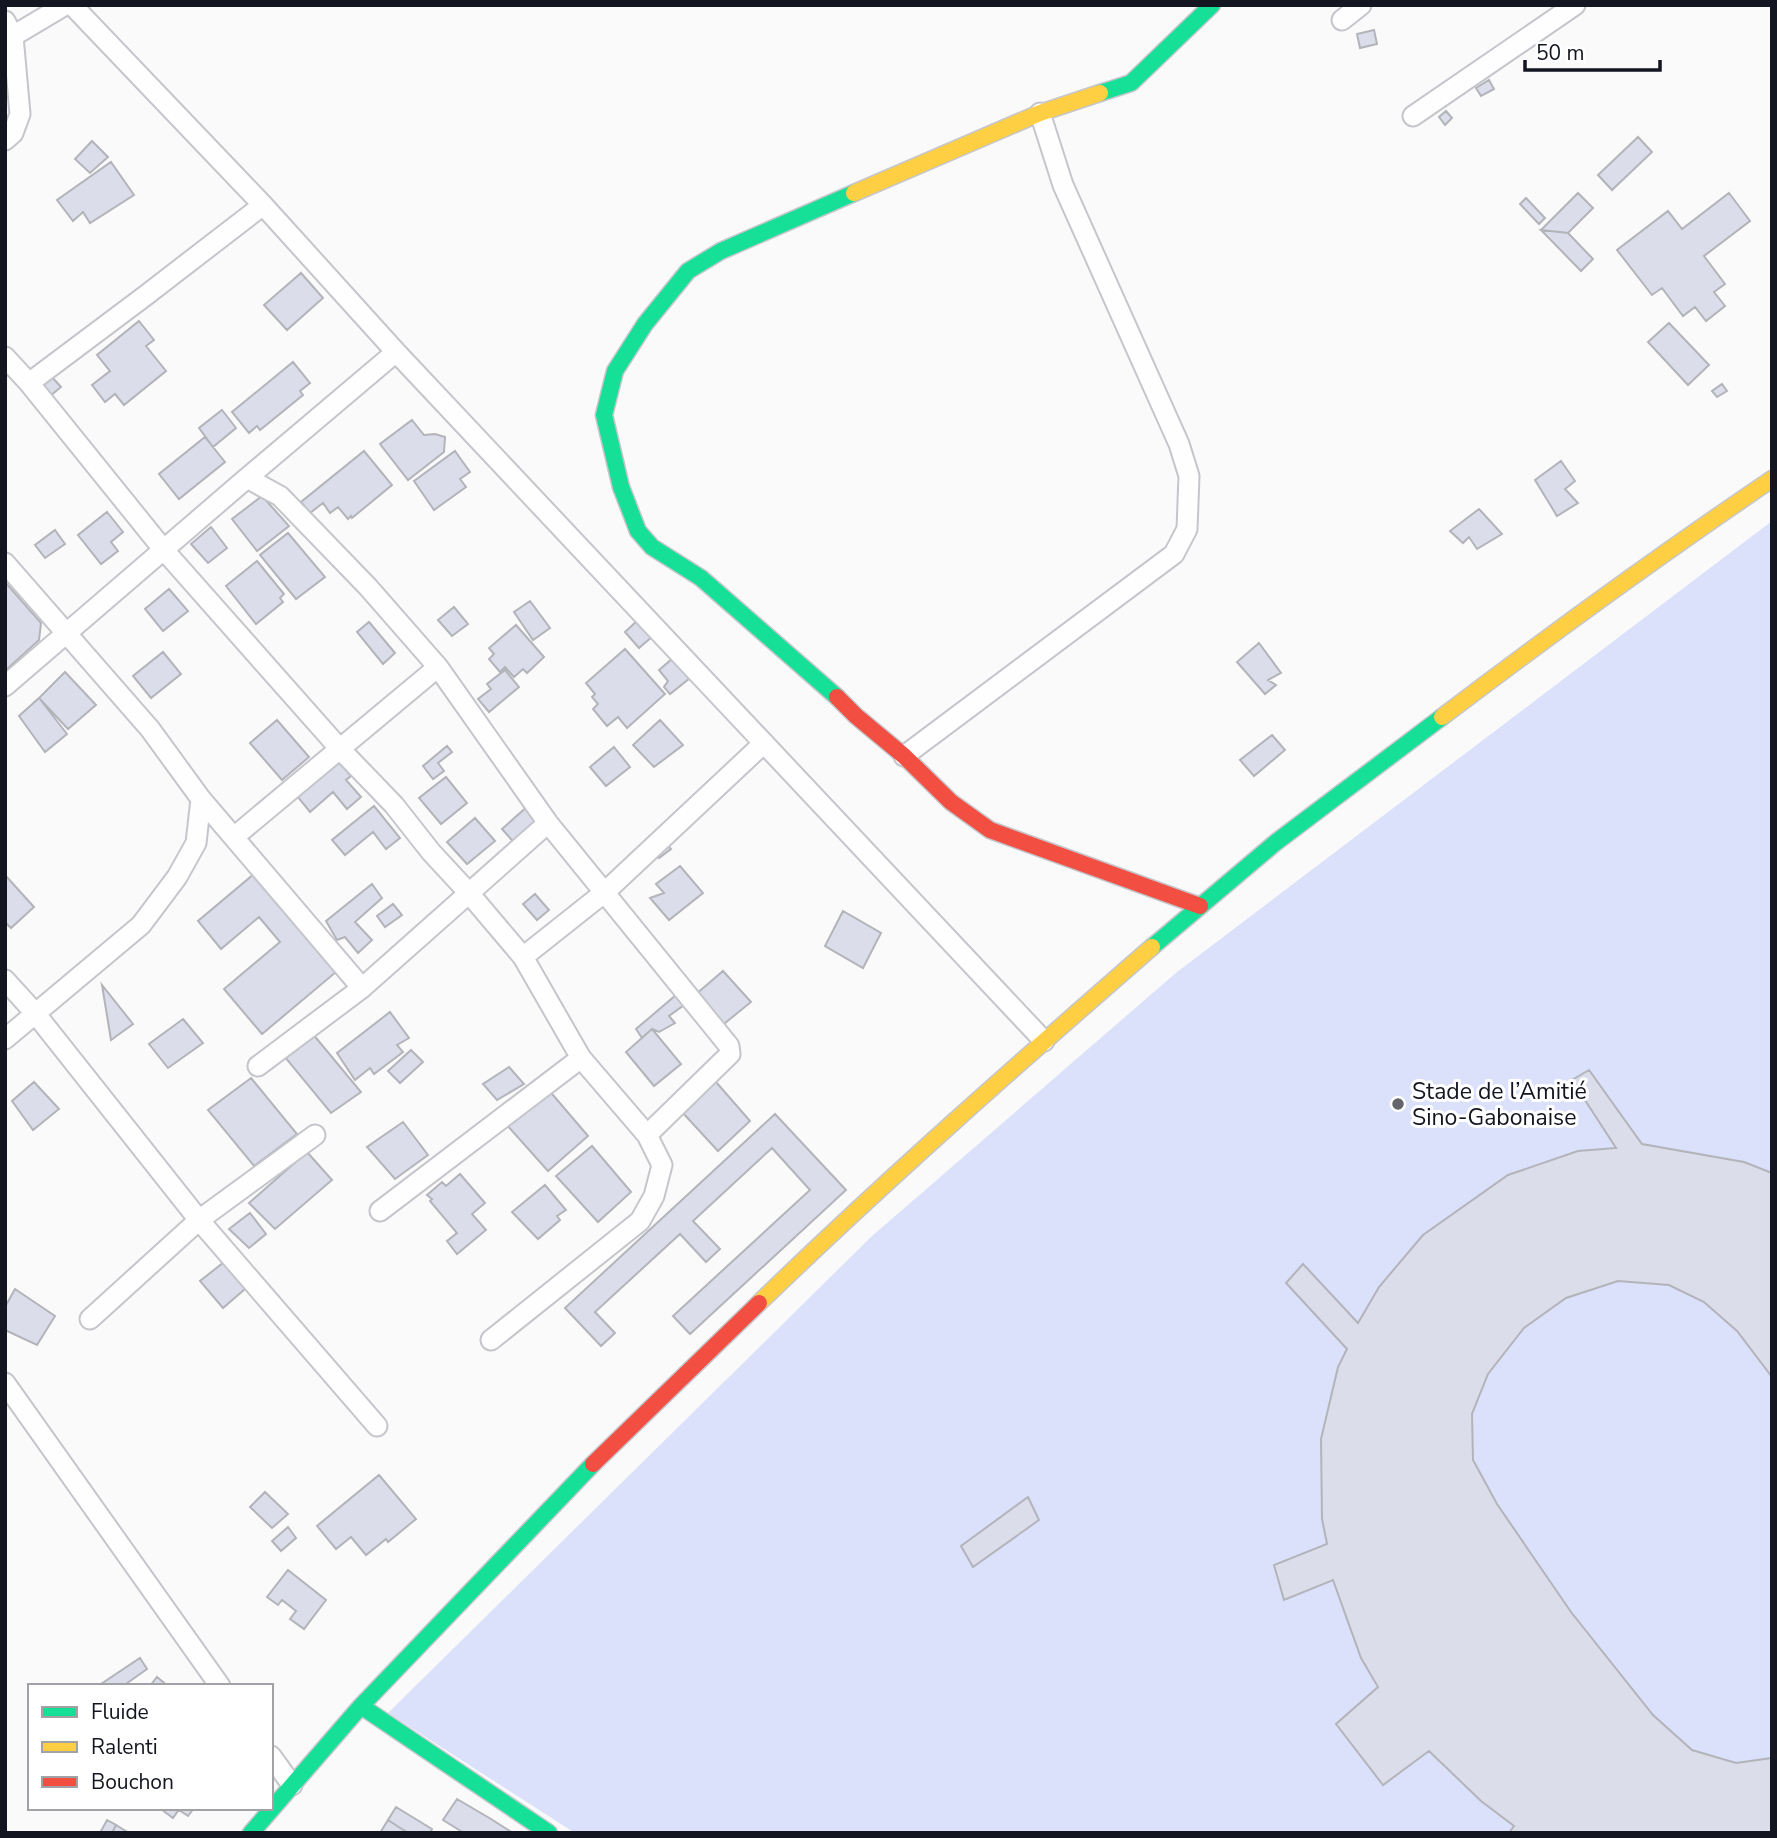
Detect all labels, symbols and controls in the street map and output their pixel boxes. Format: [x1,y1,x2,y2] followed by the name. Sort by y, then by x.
[1525,28,1660,72] scale bar
[1536,39,1585,67] text: 50 m
[1412,1076,1587,1133] place label: Stade de l’Amitié Sino-Gabonaise
[1390,1096,1406,1112] marker: Stade de l’Amitié Sino-Gabonaise
[28,1684,273,1810] legend
[91,1698,149,1726] text: Fluide
[91,1733,158,1761] text: Ralenti
[91,1768,174,1796] text: Bouchon

